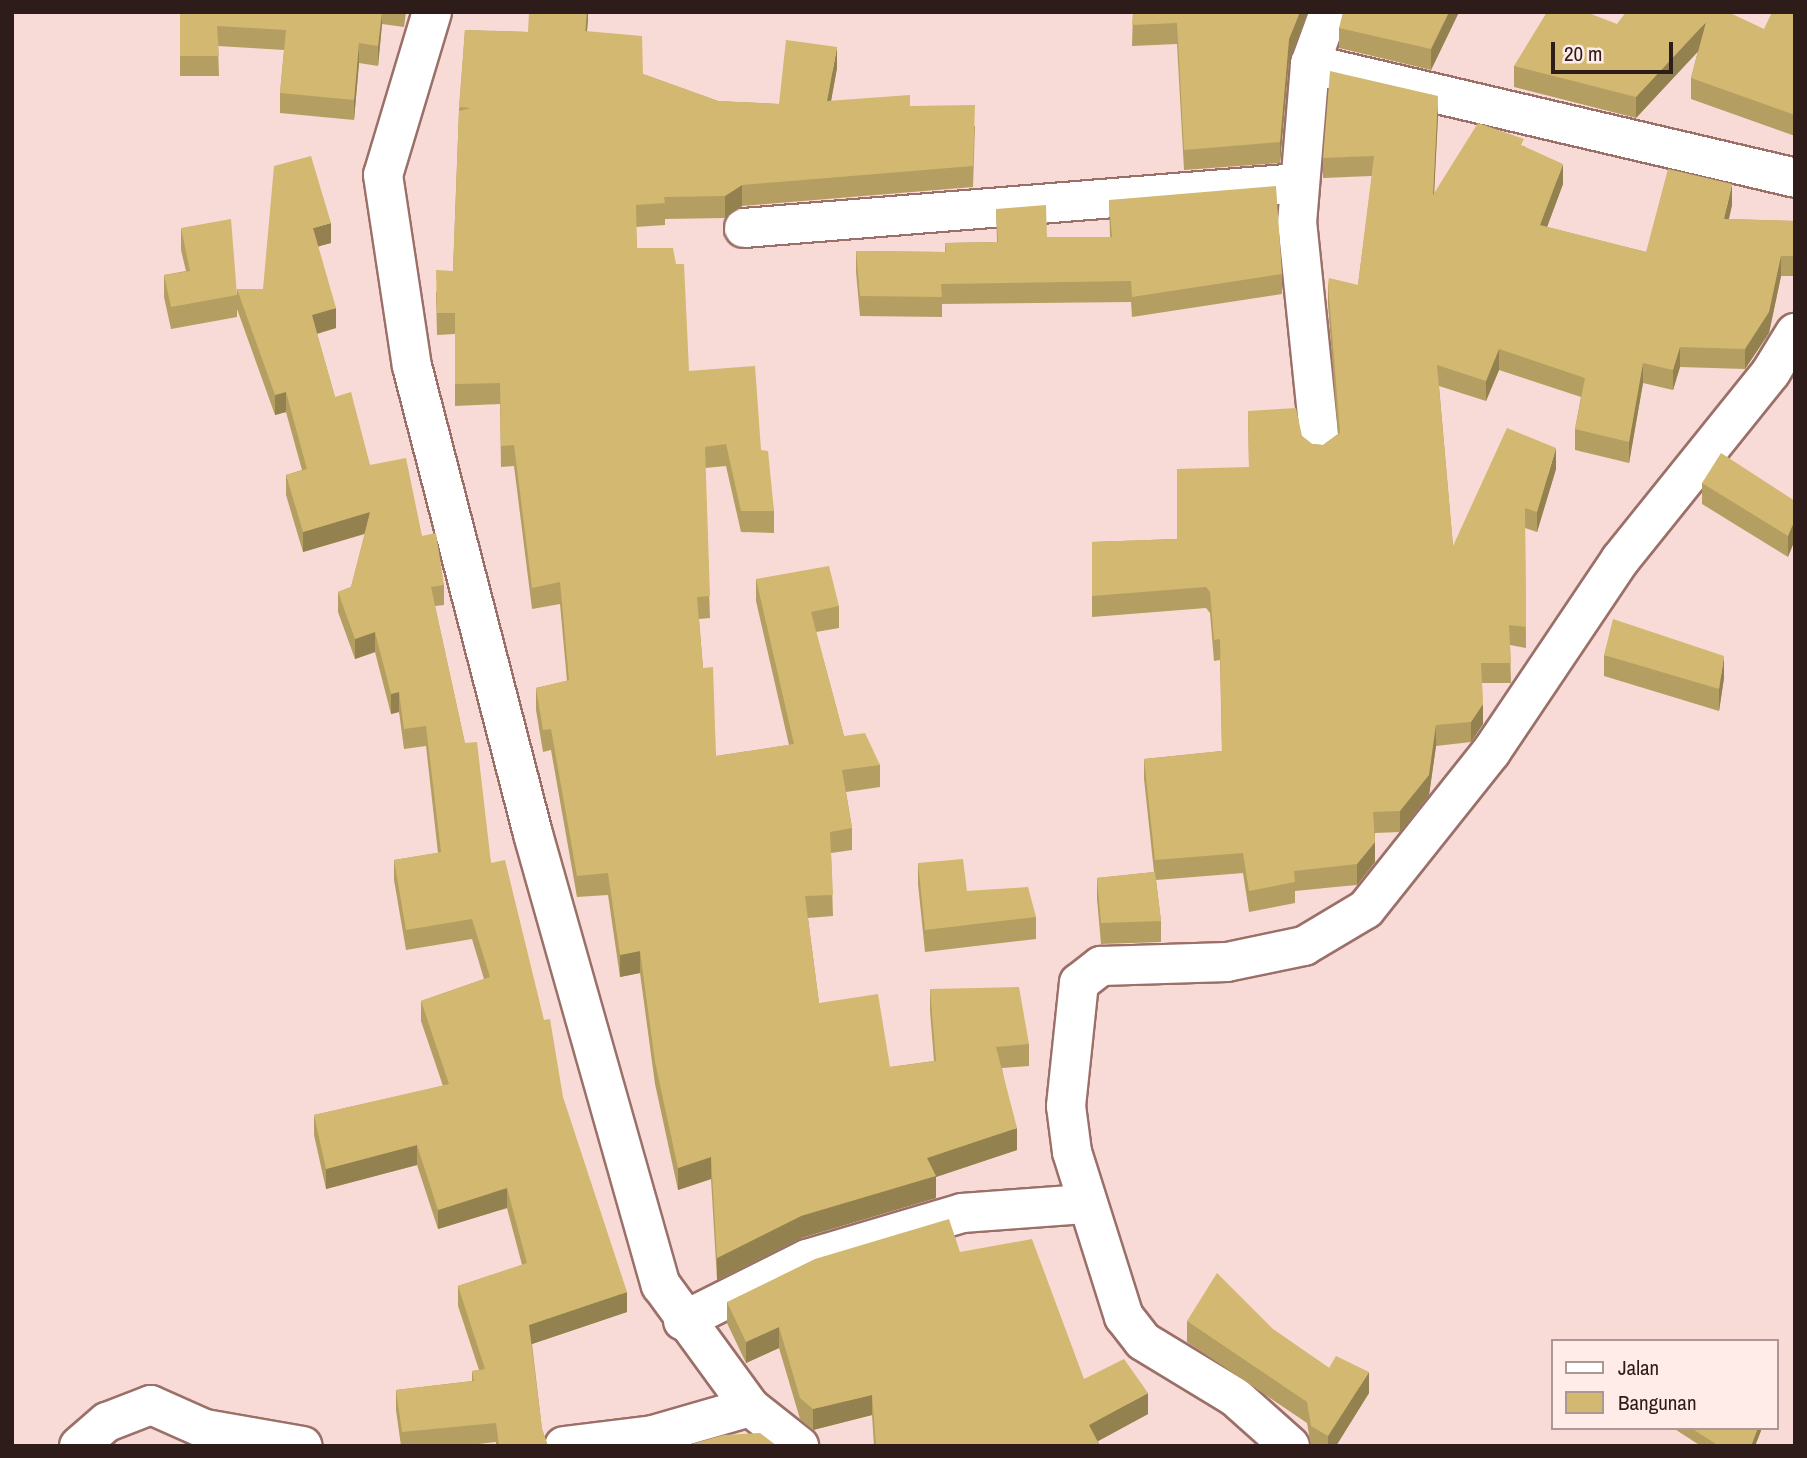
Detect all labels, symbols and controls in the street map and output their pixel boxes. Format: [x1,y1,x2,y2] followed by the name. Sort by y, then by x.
[1555,28,1678,72] scale bar
[1564,39,1602,68] text: 20 m
[1552,1339,1779,1430] legend
[1618,1353,1659,1382] text: Jalan
[1618,1388,1697,1417] text: Bangunan

